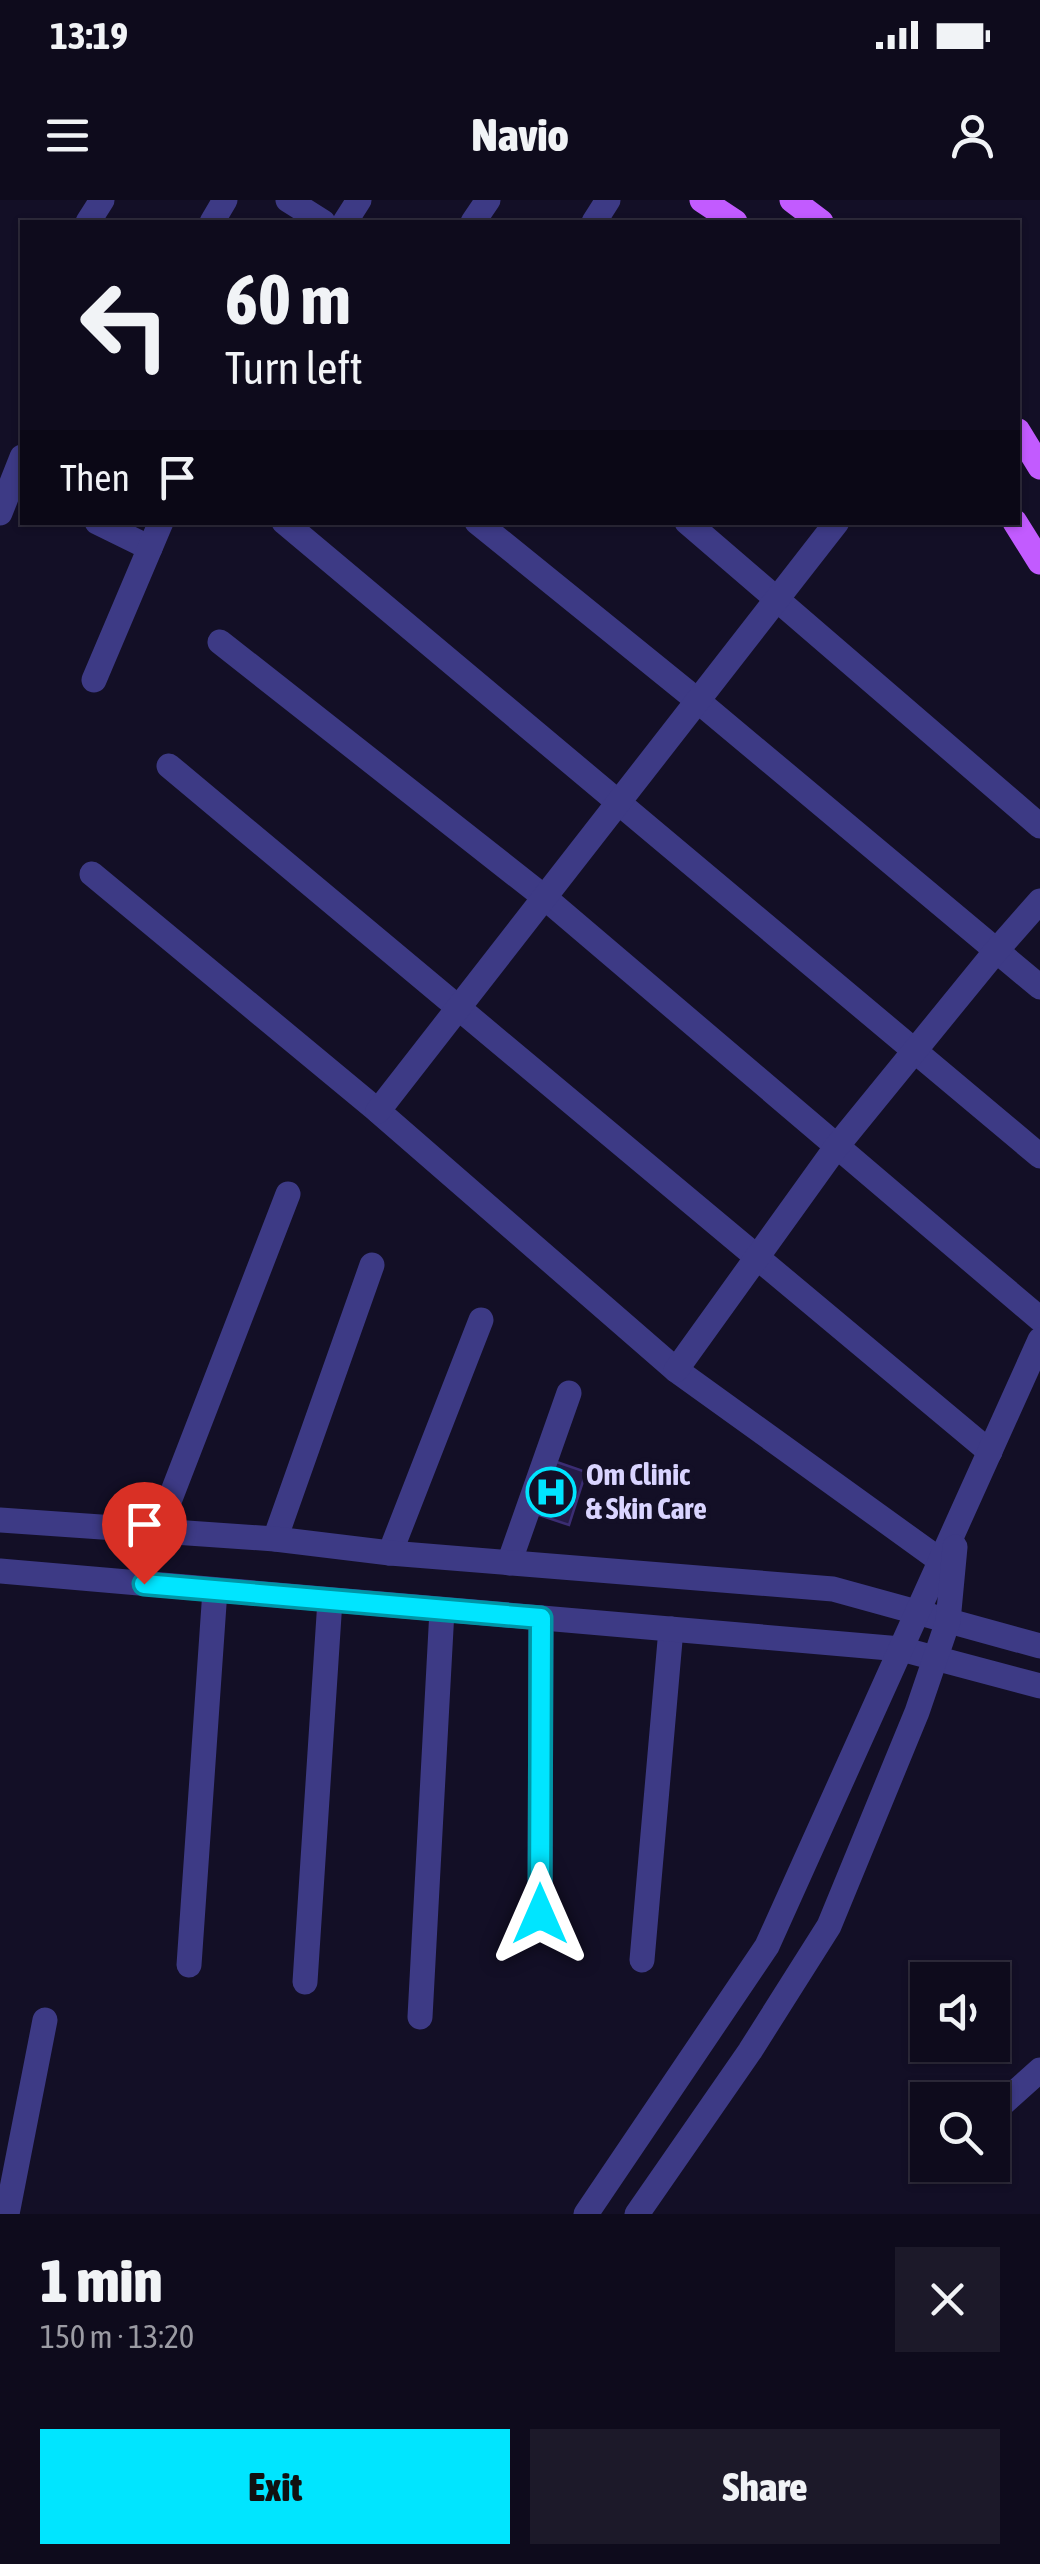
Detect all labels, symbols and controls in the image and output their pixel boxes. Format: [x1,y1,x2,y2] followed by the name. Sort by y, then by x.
[50,14,128,57] text: 13:19
[40,108,95,163] icon: menu
[945,108,1000,163] icon: person
[471,109,569,161] text: Navio
[225,259,351,339] text: 60 m
[60,260,190,390] icon: left
[225,342,363,394] text: Turn left
[150,450,205,505] icon: arrive
[60,456,130,499] text: Then
[586,1457,707,1525] place label: Om Clinic & Skin Care
[525,1466,577,1518] hospital icon: Om Clinic & Skin Care
[102,1482,187,1585] pin
[117,1497,172,1552] icon: arrive
[488,1862,592,1966] position arrow
[910,1962,1010,2182] map controls
[910,1962,1010,2062] button: sound
[910,2082,1010,2182] button: search
[40,2246,163,2315] text: 1 min
[895,2247,1000,2352] button: close
[40,2318,194,2355] text: 150 m · 13:20
[40,2429,510,2544] button: Exit
[530,2429,1000,2544] button: Share

